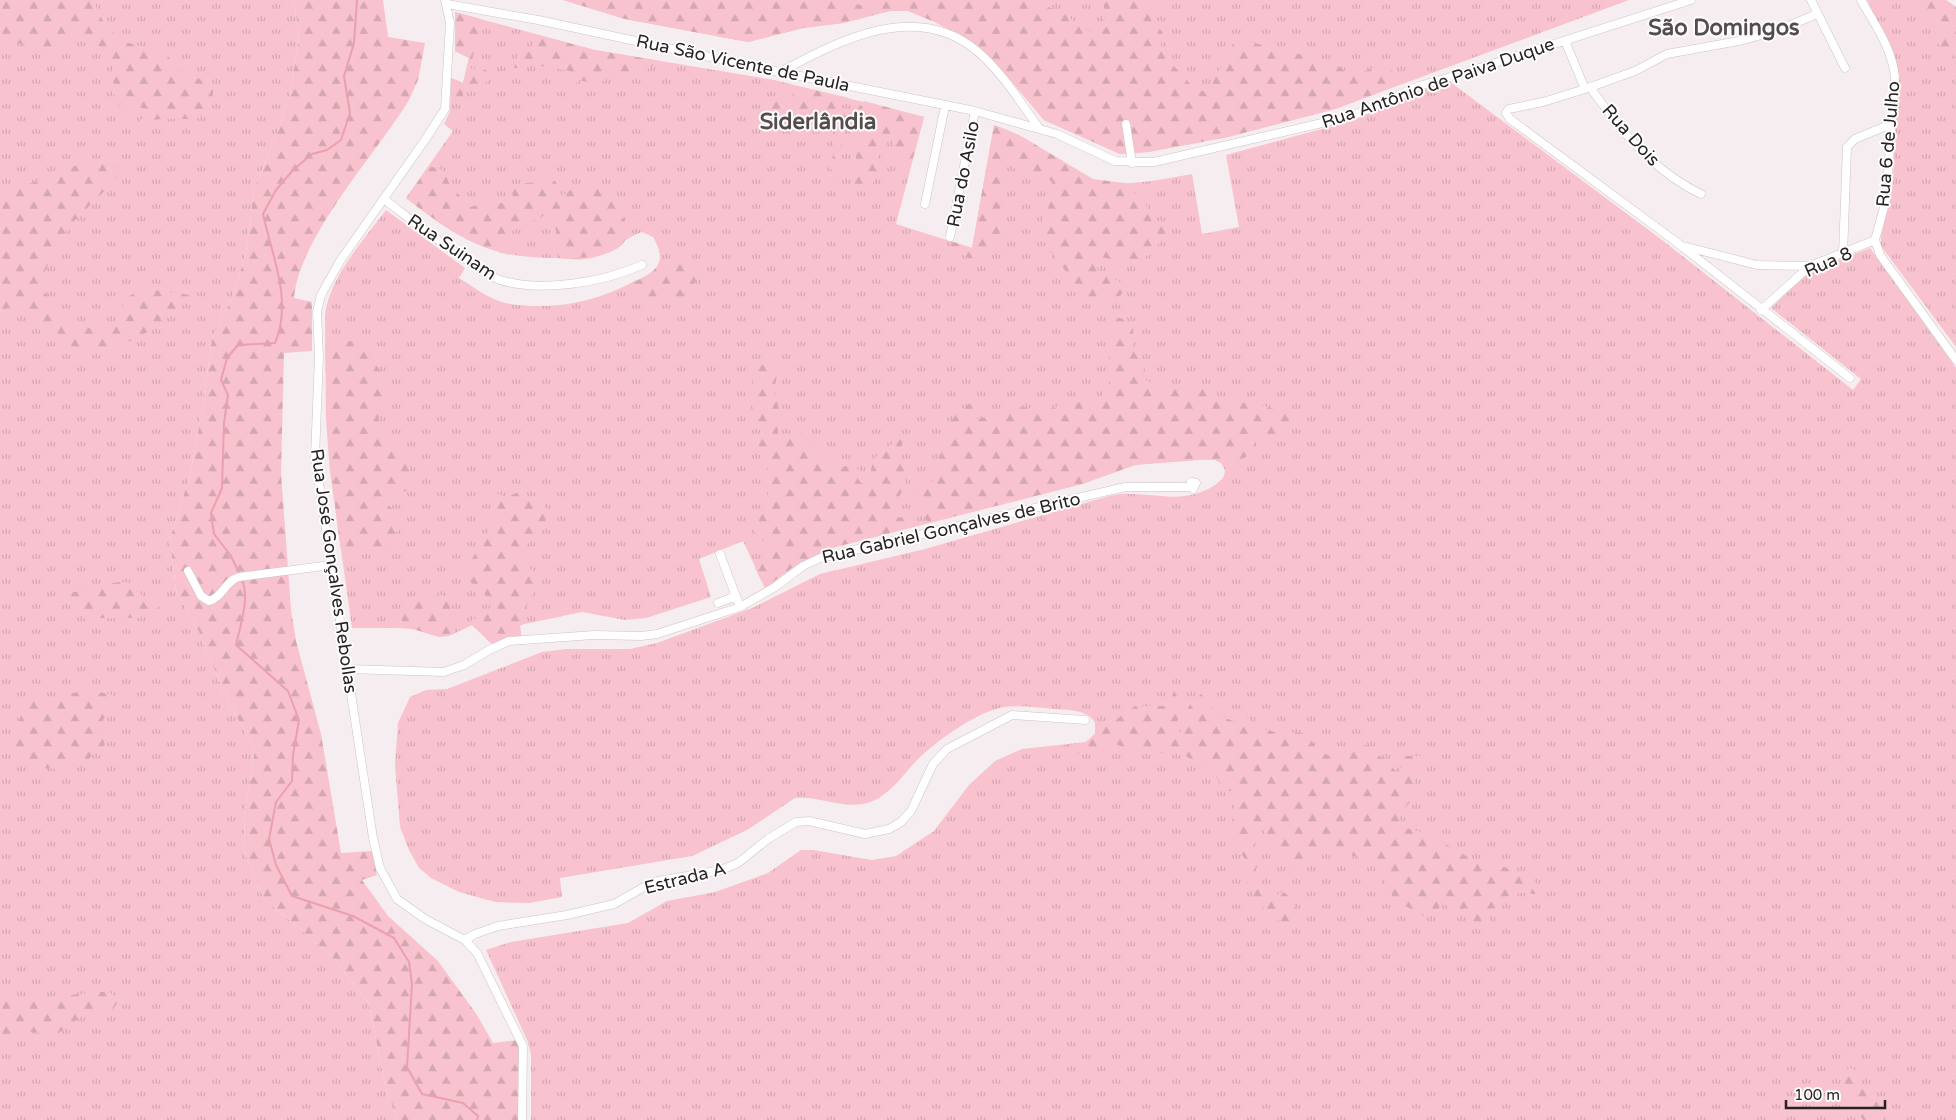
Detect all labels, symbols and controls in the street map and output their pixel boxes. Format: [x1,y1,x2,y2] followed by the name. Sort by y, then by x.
[1648,15,1800,41] district label: São Domingos
[634,30,852,96] street label: Rua São Vicente de Paula
[1319,33,1557,133] street label: Rua Antônio de Paiva Duque
[1872,80,1904,208] street label: Rua 6 de Julho
[1597,99,1665,171] street label: Rua Dois
[760,109,876,135] district label: Siderlândia
[942,119,984,229] street label: Rua do Asilo
[403,209,501,285] street label: Rua Suinam
[1801,242,1855,282] street label: Rua 8
[306,447,362,695] street label: Rua José Gonçalves Rebollas
[820,488,1082,568] street label: Rua Gabriel Gonçalves de Brito
[642,857,728,899] street label: Estrada A
[1786,1078,1885,1110] scale bar
[1794,1086,1840,1104] text: 100 m

